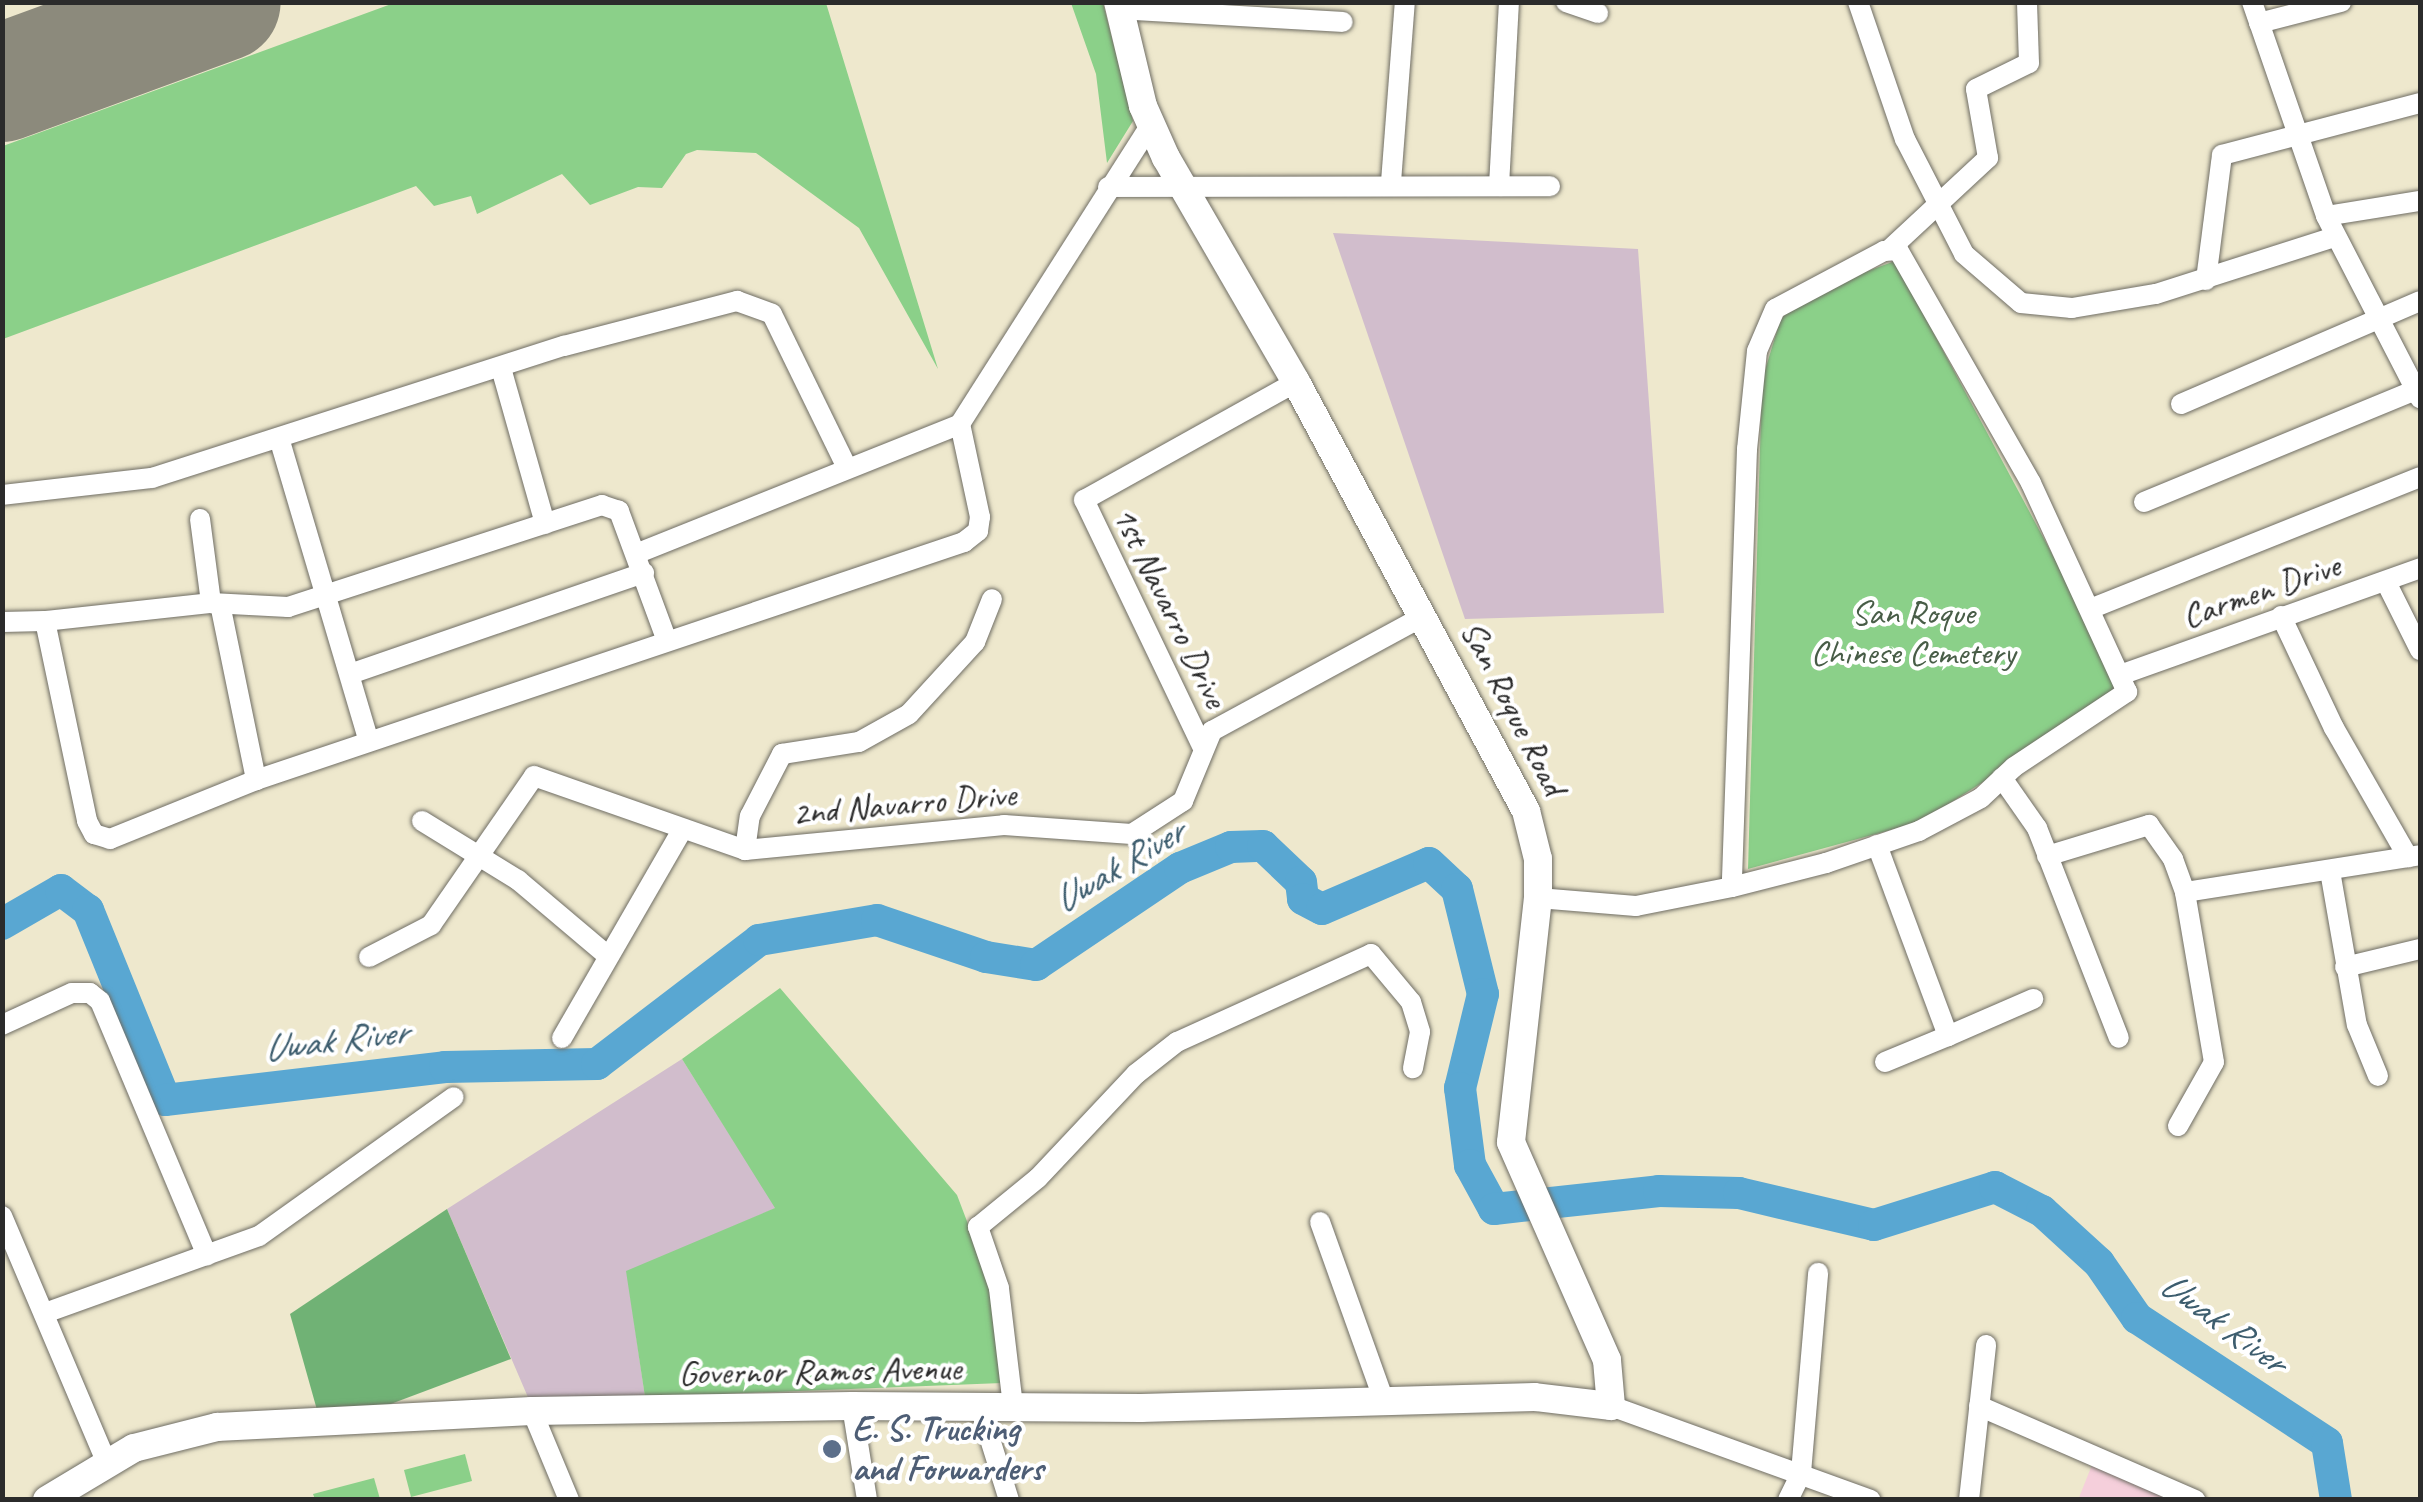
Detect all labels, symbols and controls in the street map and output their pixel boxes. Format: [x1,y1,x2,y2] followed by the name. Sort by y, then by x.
[1103,500,1237,714] street label: 1st Navarro Drive
[2176,544,2346,638] street label: Carmen Drive
[1811,592,2015,674] park label: San Roque Chinese Cemetery
[1451,613,1575,803] street label: San Roque Road
[791,773,1017,835] street label: 2nd Navarro Drive
[1044,809,1192,923] water label: Uwak River
[261,1009,409,1071] water label: Uwak River
[2151,1261,2295,1383] water label: Uwak River
[679,1348,961,1394] street label: Governor Ramos Avenue
[852,1408,1043,1490] place label: E. S. Trucking and Forwarders
[821,1438,843,1460] marker: E. S. Trucking and Forwarders

